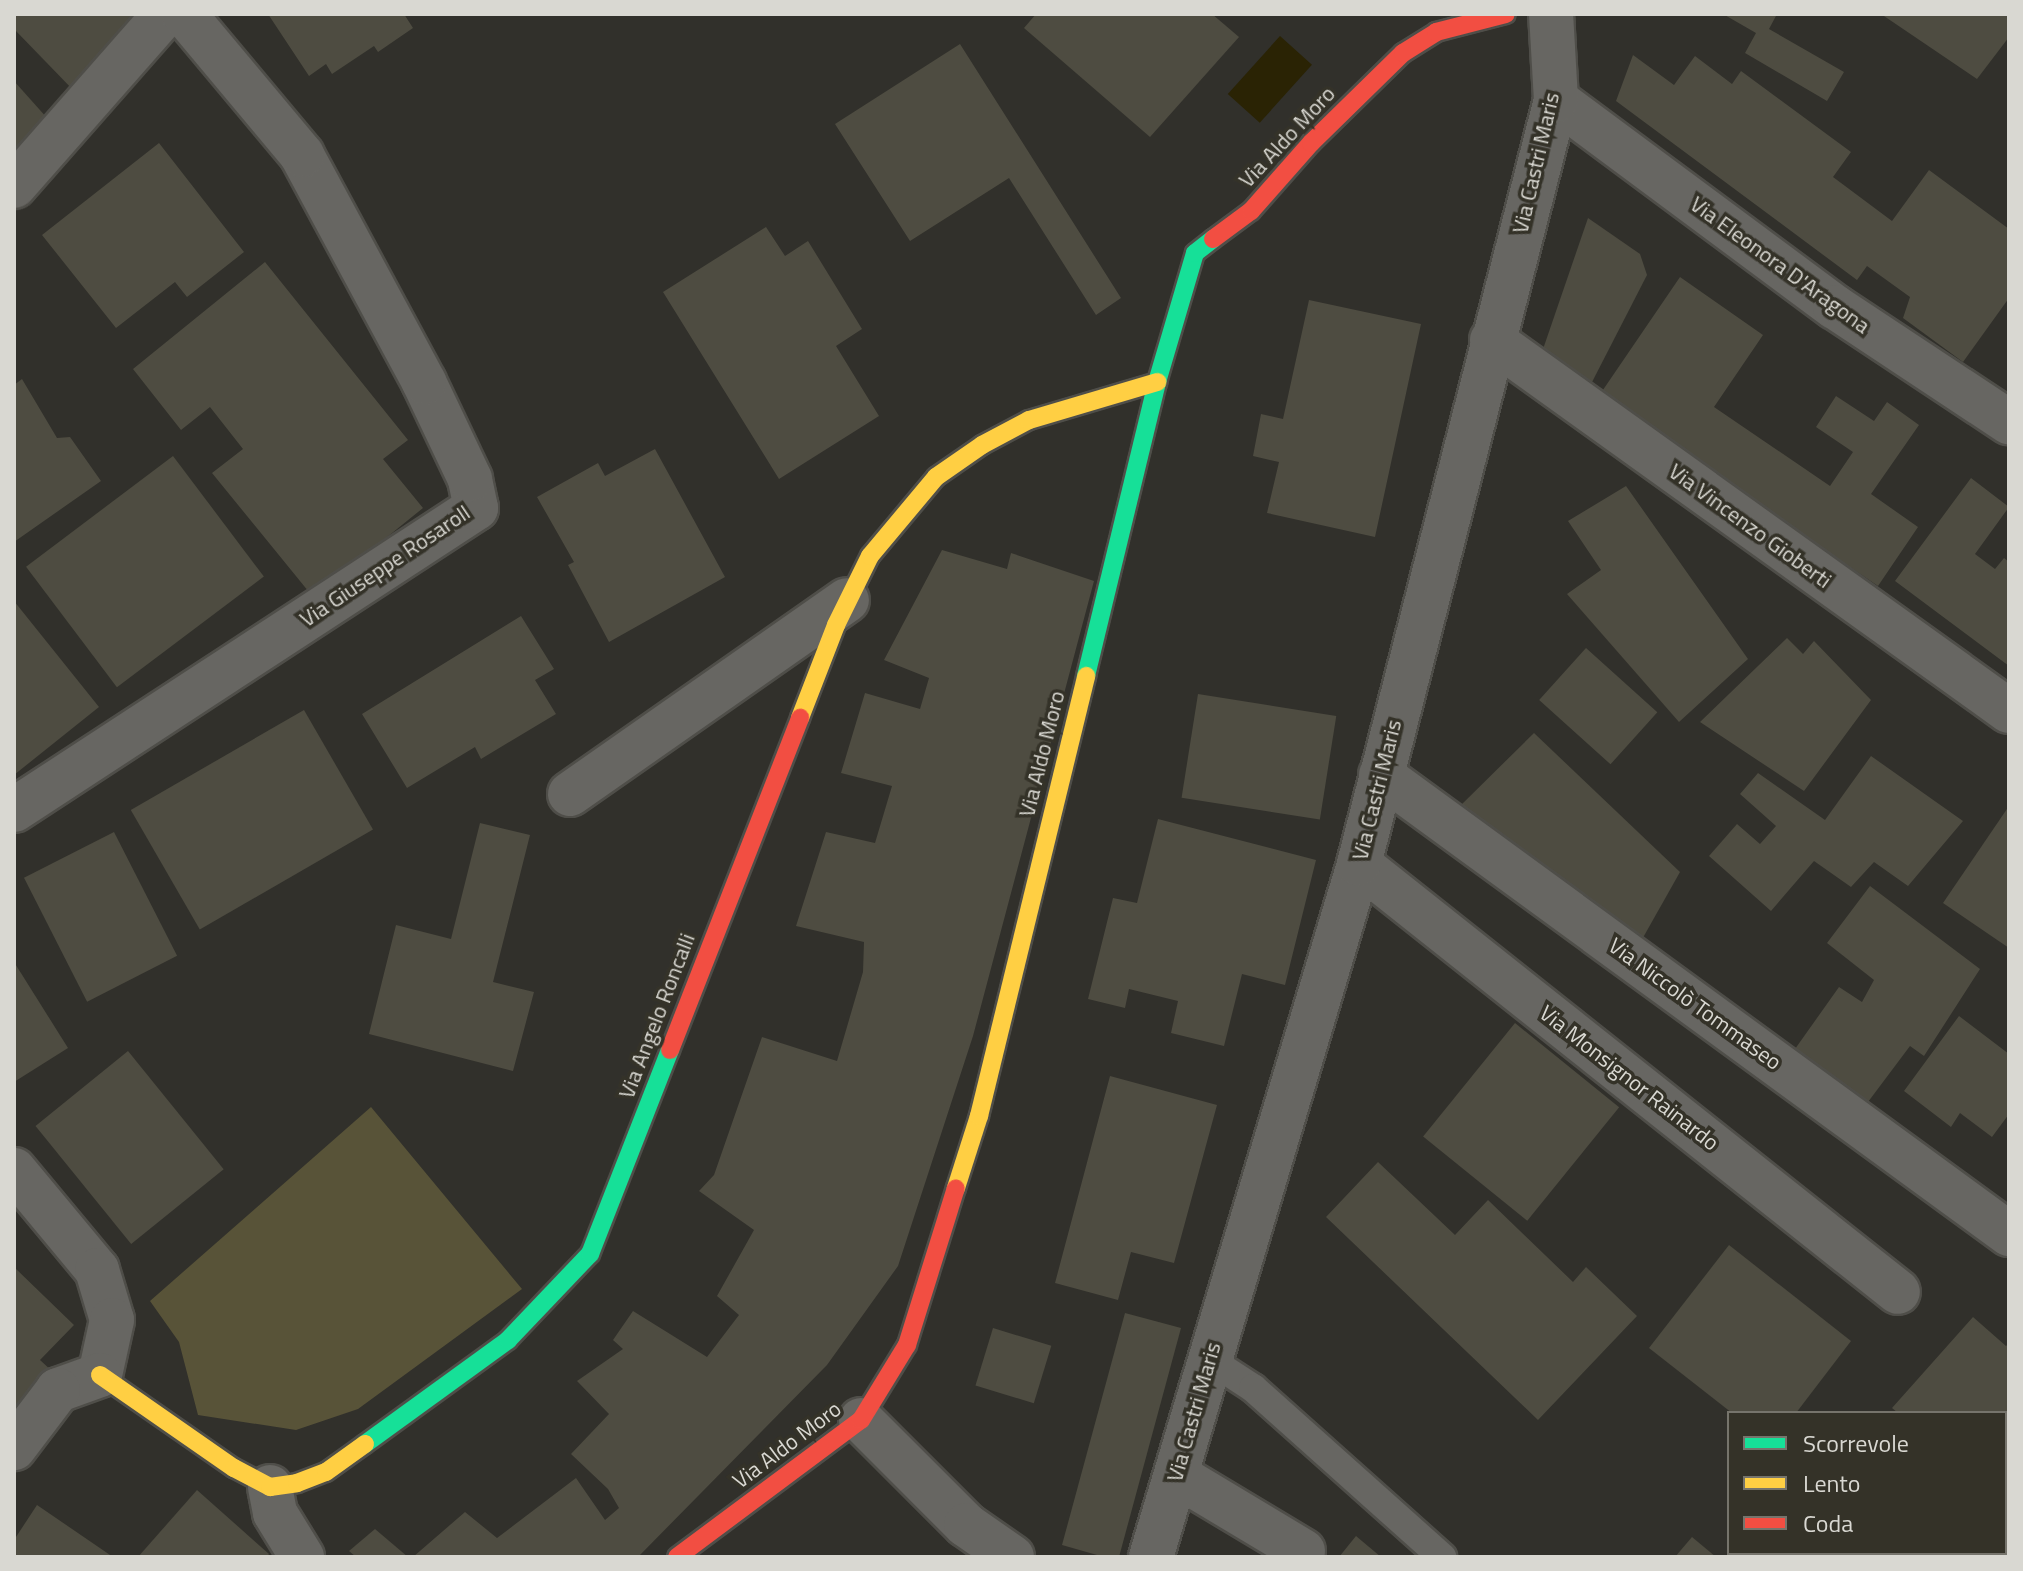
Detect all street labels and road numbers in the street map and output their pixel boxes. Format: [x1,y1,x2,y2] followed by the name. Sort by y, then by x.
[1233,81,1341,193] street label: Via Aldo Moro
[1507,90,1565,236] street label: Via Castri Maris
[1685,191,1875,339] street label: Via Eleonora D'Aragona
[1664,458,1836,594] street label: Via Vincenzo Gioberti
[295,499,475,633] street label: Via Giuseppe Rosaroll
[1014,688,1070,820] street label: Via Aldo Moro
[1347,717,1407,863] street label: Via Castri Maris
[613,930,701,1102] street label: Via Angelo Roncalli
[1603,932,1787,1076] street label: Via Niccolò Tommaseo
[1534,1000,1724,1156] street label: Via Monsignor Rainardo
[1161,1339,1227,1485] street label: Via Castri Maris
[728,1396,846,1494] street label: Via Aldo Moro

